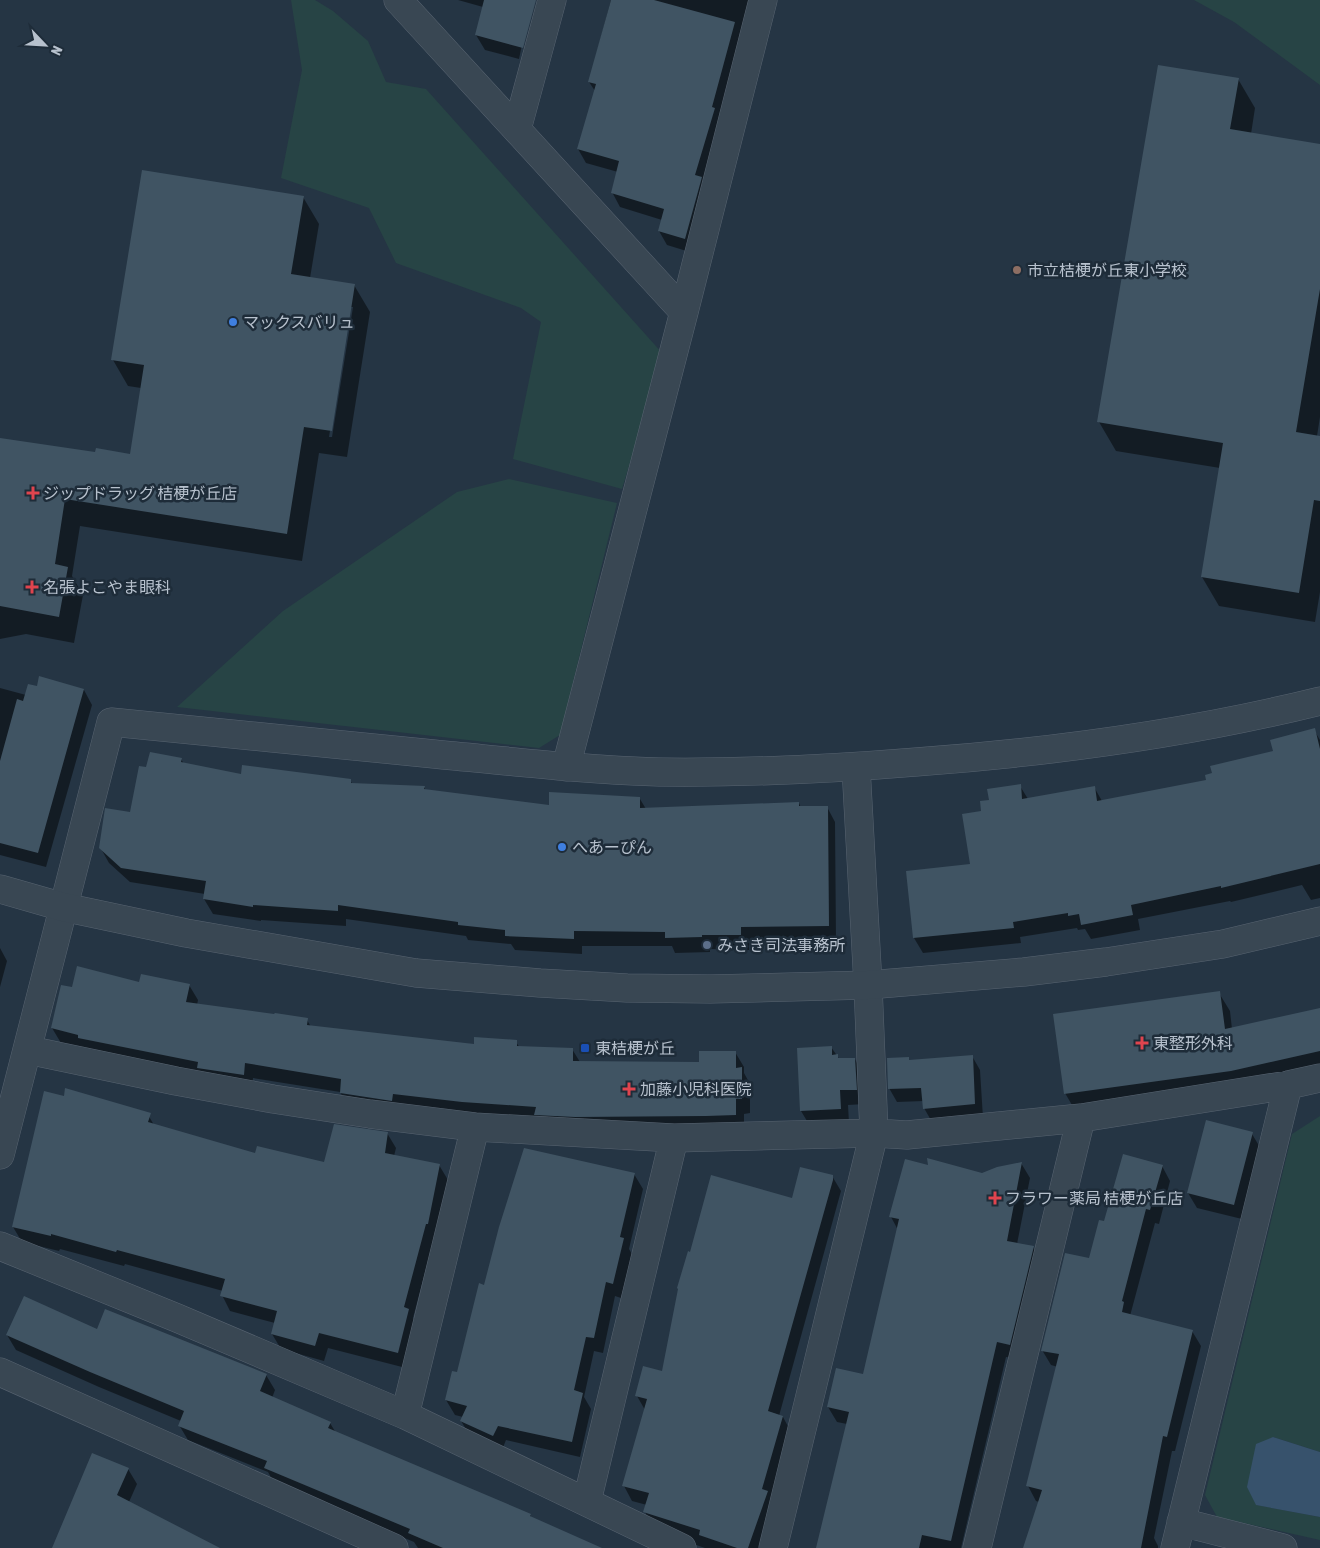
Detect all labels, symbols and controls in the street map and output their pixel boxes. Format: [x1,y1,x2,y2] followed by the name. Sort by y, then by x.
[20,20,70,70] north arrow
[48,43,66,58] text: N
[1027,261,1187,279] place label: 市立桔梗が丘東小学校
[1011,264,1023,276] marker: 市立桔梗が丘東小学校
[243,313,355,331] place label: マックスバリュ
[227,316,239,328] marker: マックスバリュ
[43,484,237,502] place label: ジップドラッグ 桔梗が丘店
[27,487,39,499] marker: ジップドラッグ 桔梗が丘店
[43,578,171,596] place label: 名張よこやま眼科
[25,580,39,594] marker: 名張よこやま眼科
[572,838,652,856] place label: へあーぴん
[556,841,568,853] marker: へあーぴん
[717,936,845,954] place label: みさき司法事務所
[701,939,713,951] marker: みさき司法事務所
[1153,1034,1233,1052] place label: 東整形外科
[1135,1036,1149,1050] marker: 東整形外科
[595,1039,675,1057] place label: 東桔梗が丘
[579,1042,591,1054] marker: 東桔梗が丘
[640,1080,752,1098] place label: 加藤小児科医院
[622,1082,636,1096] marker: 加藤小児科医院
[1005,1189,1183,1207] place label: フラワー薬局 桔梗が丘店
[989,1192,1001,1204] marker: フラワー薬局 桔梗が丘店

